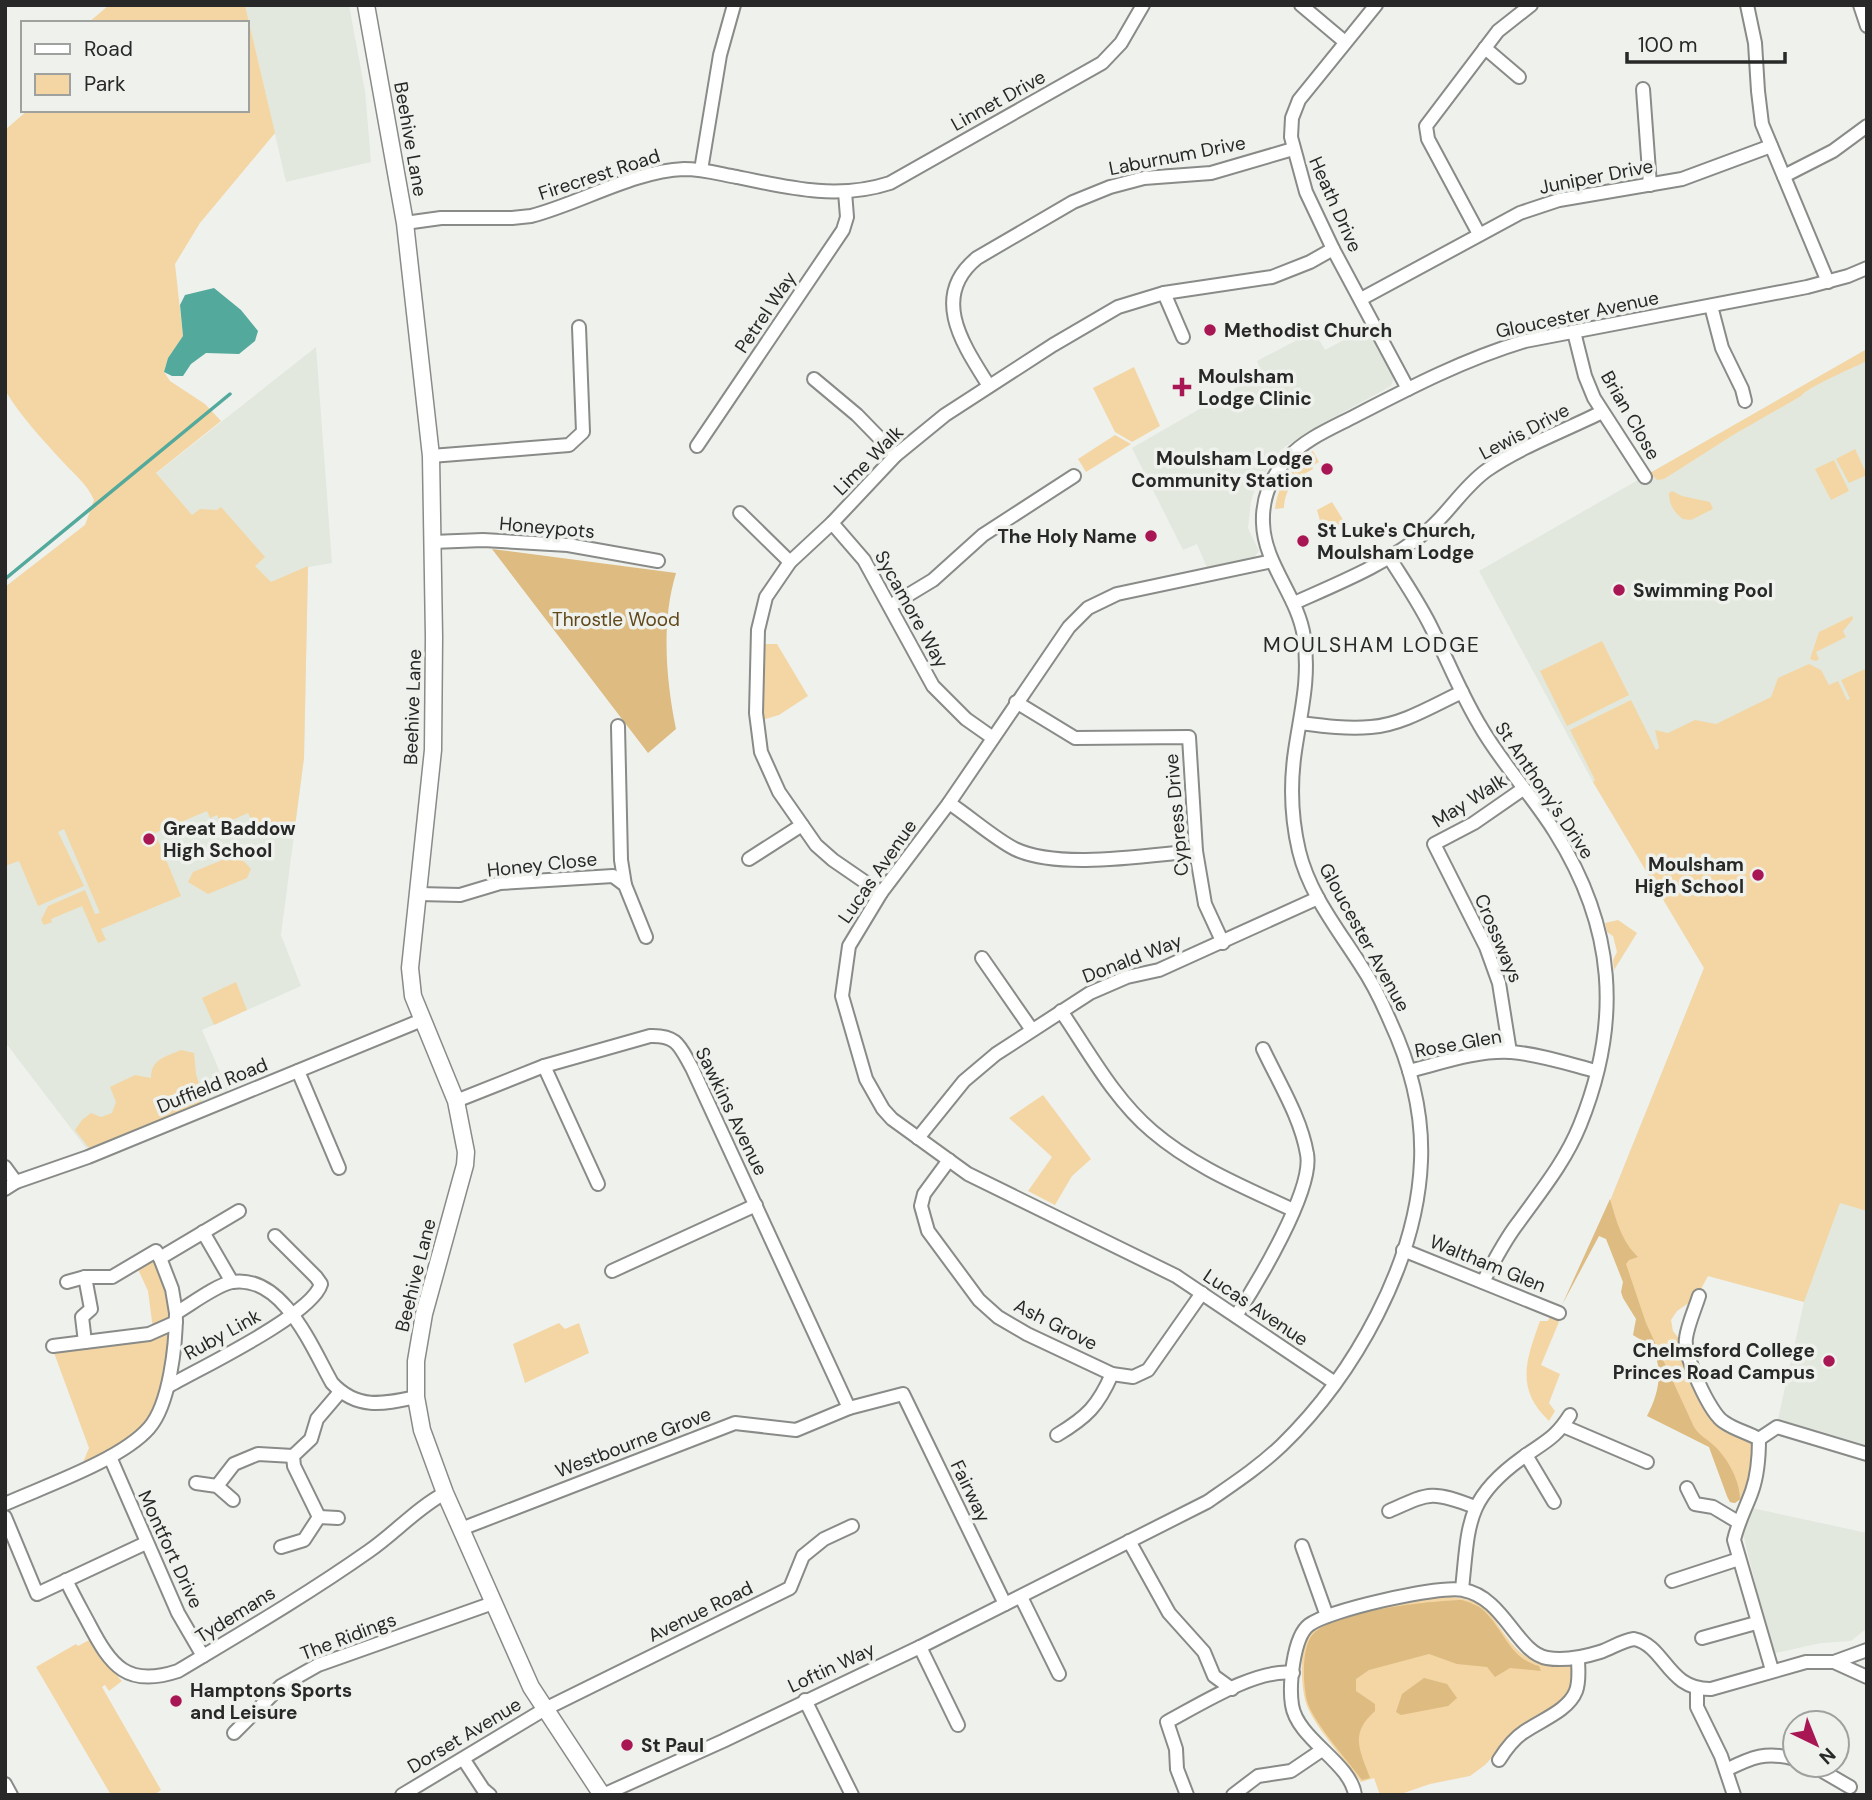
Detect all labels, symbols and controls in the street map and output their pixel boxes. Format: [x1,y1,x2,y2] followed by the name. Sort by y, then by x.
[21,21,248,112] legend
[1627,21,1784,65] scale bar
[1638,31,1698,59] text: 100 m
[84,35,133,63] text: Road
[947,64,1050,137] street label: Linnet Drive
[84,70,126,98] text: Park
[388,80,433,198] street label: Beehive Lane
[1107,130,1248,181] street label: Laburnum Drive
[535,143,663,206] street label: Firecrest Road
[1303,152,1368,256] street label: Heath Drive
[1537,153,1655,200] street label: Juniper Drive
[729,266,802,358] street label: Petrel Way
[1493,285,1661,344] street label: Gloucester Avenue
[1224,318,1392,343] place label: Methodist Church
[1202,322,1218,338] marker: Methodist Church
[1198,364,1312,411] place label: Moulsham Lodge Clinic
[1595,366,1666,464] street label: Brian Close
[1172,377,1192,397] marker: Moulsham Lodge Clinic
[1475,397,1574,466] street label: Lewis Drive
[828,420,909,501] street label: Lime Walk
[1131,446,1313,493] place label: Moulsham Lodge Community Station
[1319,461,1335,477] marker: Moulsham Lodge Community Station
[498,511,596,544] street label: Honeypots
[1317,518,1475,565] place label: St Luke's Church, Moulsham Lodge
[998,524,1137,549] place label: The Holy Name
[1143,528,1159,544] marker: The Holy Name
[1295,533,1311,549] marker: St Luke's Church, Moulsham Lodge
[869,546,954,673] street label: Sycamore Way
[1633,578,1773,603] place label: Swimming Pool
[1611,582,1627,598] marker: Swimming Pool
[552,607,680,632] park label: Throstle Wood
[1263,631,1481,659] district label: MOULSHAM LODGE
[398,649,427,765] street label: Beehive Lane
[1489,717,1600,864] street label: St Anthony's Drive
[1159,753,1194,877] street label: Cypress Drive
[1427,768,1512,833] street label: May Walk
[832,814,922,928] street label: Lucas Avenue
[163,816,296,863] place label: Great Baddow High School
[141,831,157,847] marker: Great Baddow High School
[486,846,598,883] street label: Honey Close
[1635,852,1744,899] place label: Moulsham High School
[1313,859,1416,1016] street label: Gloucester Avenue
[1750,867,1766,883] marker: Moulsham High School
[1469,890,1528,986] street label: Crossways
[1079,928,1186,989] street label: Donald Way
[1413,1024,1503,1063] street label: Rose Glen
[690,1043,773,1180] street label: Sawkins Avenue
[153,1052,271,1119] street label: Duffield Road
[389,1216,442,1334] street label: Beehive Lane
[1426,1229,1550,1298] street label: Waltham Glen
[1198,1263,1313,1352] street label: Lucas Avenue
[1010,1293,1102,1356] street label: Ash Grove
[179,1303,265,1366] street label: Ruby Link
[1613,1338,1815,1385] place label: Chelmsford College Princes Road Campus
[1821,1353,1837,1369] marker: Chelmsford College Princes Road Campus
[552,1401,715,1484] street label: Westbourne Grove
[945,1456,996,1527] street label: Fairway
[132,1486,209,1612] street label: Montfort Drive
[644,1575,757,1648] street label: Avenue Road
[191,1580,280,1649] street label: Tydemans
[297,1607,400,1666] street label: The Ridings
[784,1636,879,1699] street label: Loftin Way
[190,1678,352,1725] place label: Hamptons Sports and Leisure
[403,1692,526,1779] street label: Dorset Avenue
[168,1693,184,1709] marker: Hamptons Sports and Leisure
[1781,1709,1851,1779] north arrow
[641,1733,704,1758] place label: St Paul
[619,1737,635,1753] marker: St Paul
[1814,1742,1841,1770] text: N

